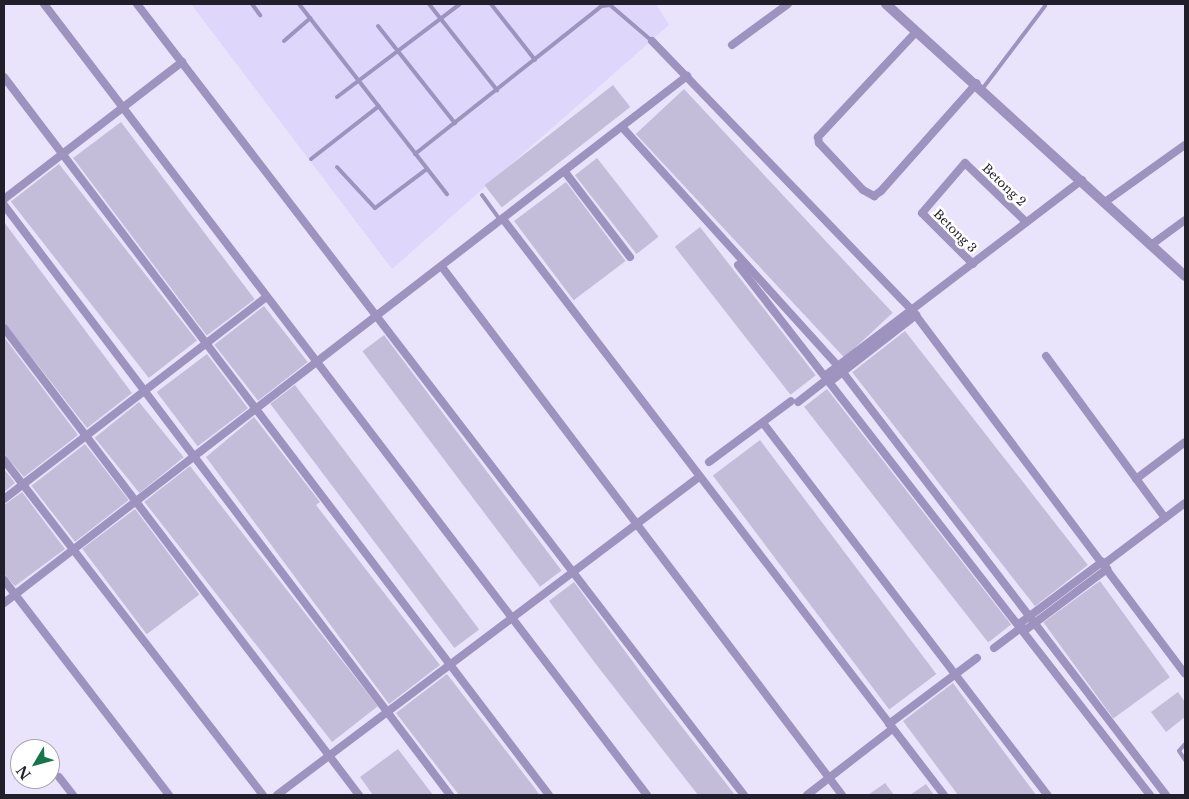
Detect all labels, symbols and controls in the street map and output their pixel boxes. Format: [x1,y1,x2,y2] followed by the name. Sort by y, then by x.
[979,161,1029,209] street label: Betong 2
[931,207,979,255] street label: Betong 3
[10,739,60,789] north arrow
[13,762,35,783] text: N

